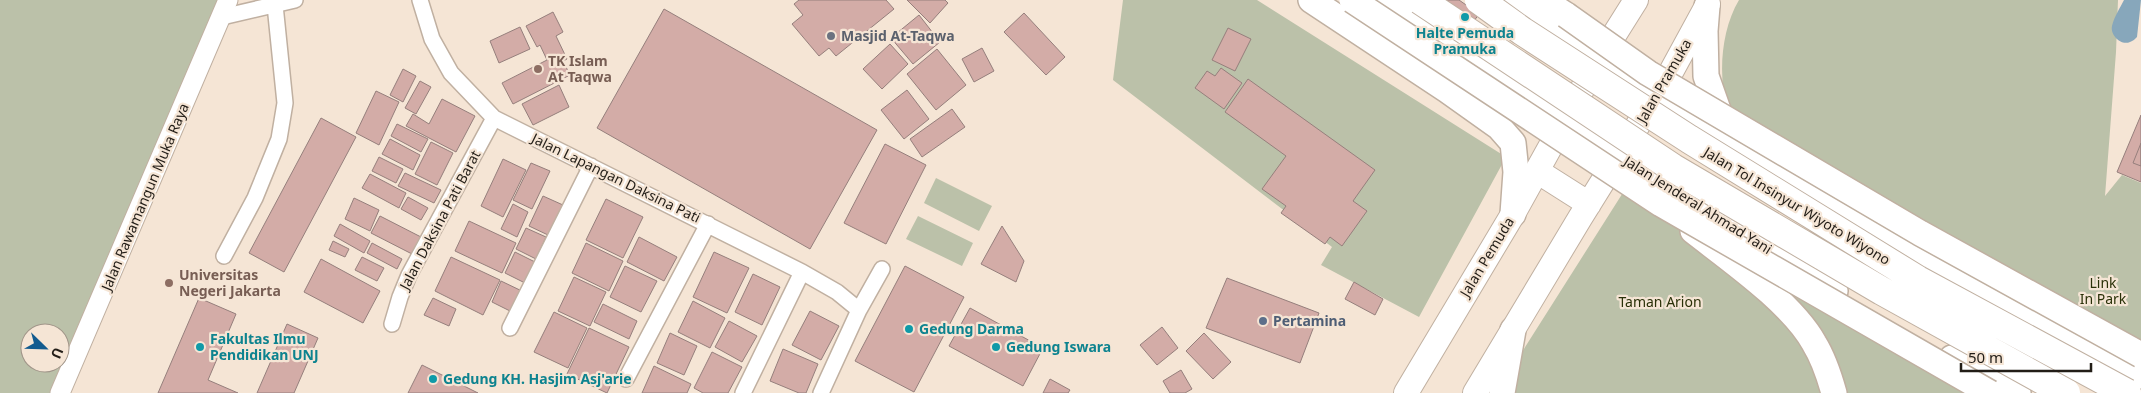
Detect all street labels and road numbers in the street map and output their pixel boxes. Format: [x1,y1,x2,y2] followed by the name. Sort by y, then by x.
[1631,35,1695,128] street label: Jalan Pramuka
[96,100,193,295] street label: Jalan Rawamangun Muka Raya
[527,127,704,227] street label: Jalan Lapangan Daksina Pati
[1699,141,1894,269] street label: Jalan Tol Insinyur Wiyoto Wiyono
[394,147,484,295] street label: Jalan Daksina Pati Barat
[1619,150,1776,258] street label: Jalan Jenderal Ahmad Yani
[1454,213,1518,302] street label: Jalan Pemuda

